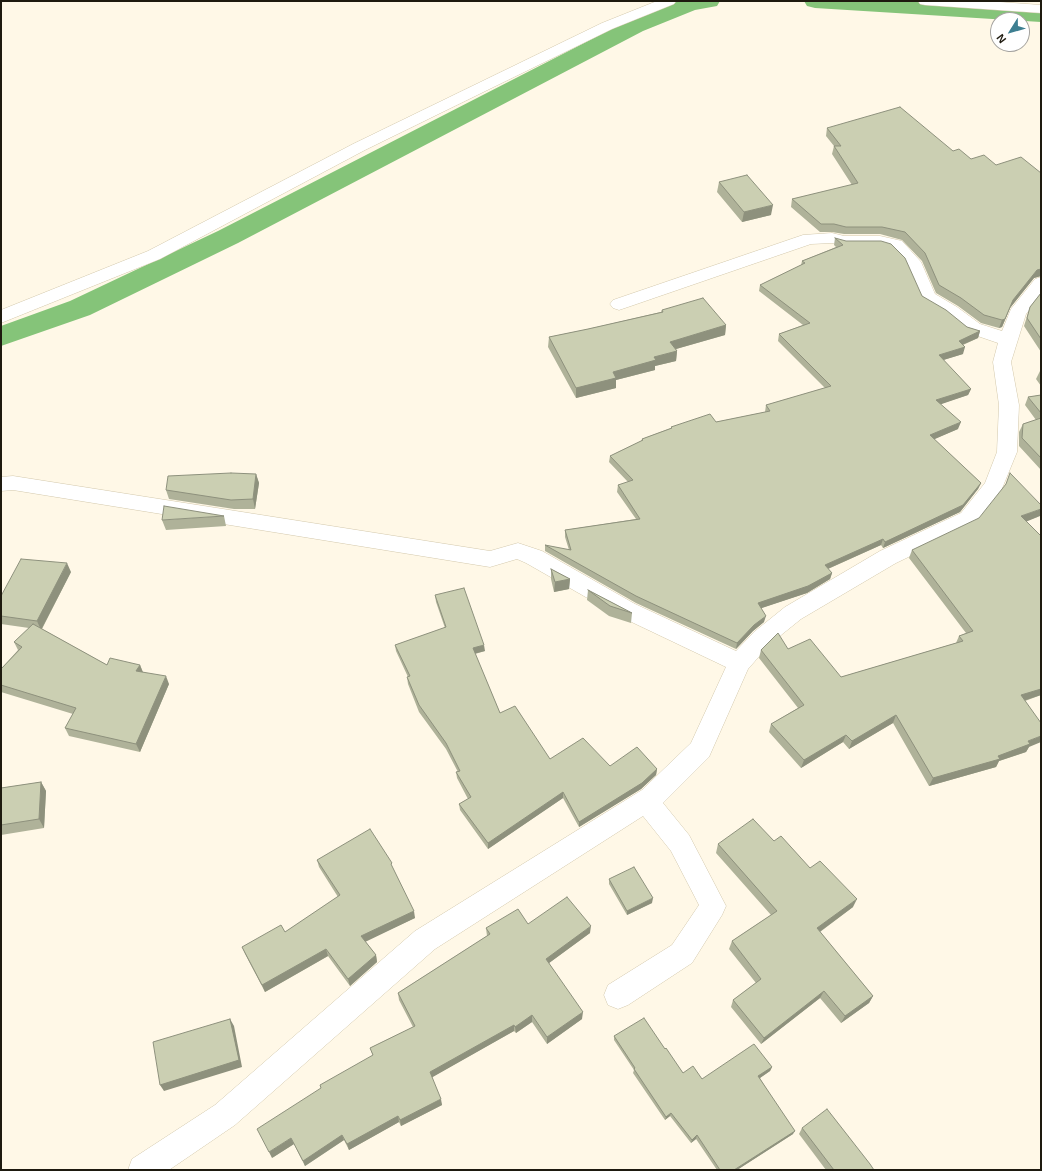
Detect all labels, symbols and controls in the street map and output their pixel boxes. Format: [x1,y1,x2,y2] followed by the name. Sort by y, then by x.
[990,12,1030,52] north arrow
[994,32,1008,45] text: N

